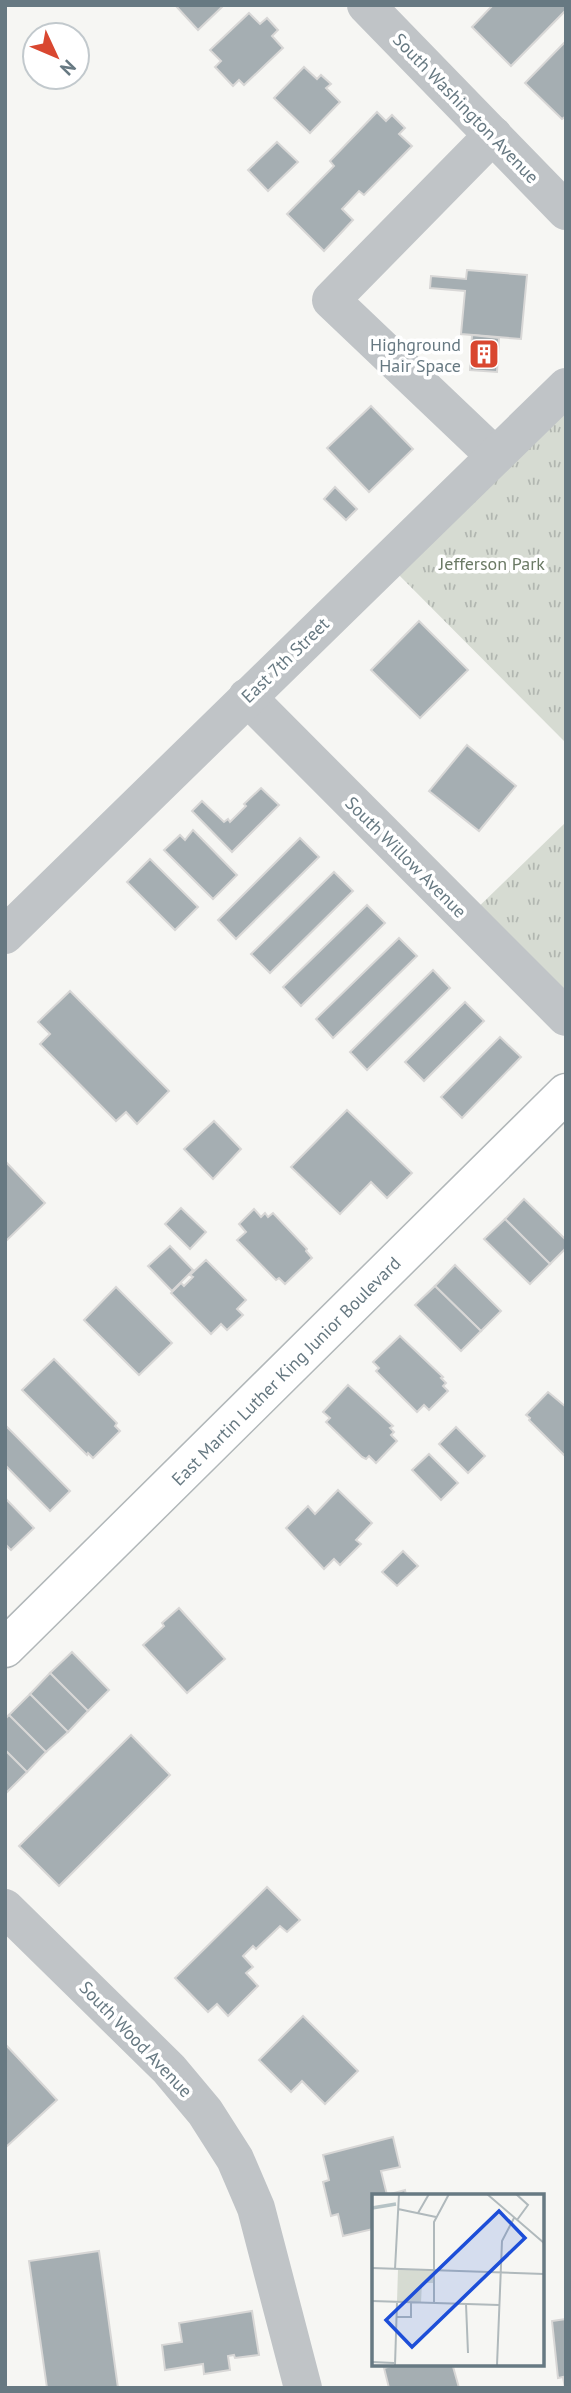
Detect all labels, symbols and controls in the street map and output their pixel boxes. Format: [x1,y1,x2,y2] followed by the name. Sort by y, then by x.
[21,21,91,91] north arrow
[388,28,544,188] street label: South Washington Avenue
[55,55,81,81] text: N
[370,333,461,377] place label: Highground Hair Space
[467,337,501,371] building icon: Highground Hair Space
[438,552,545,575] park label: Jefferson Park
[236,612,334,708] street label: East 7th Street
[340,791,472,923] street label: South Willow Avenue
[167,1252,405,1490] street label: East Martin Luther King Junior Boulevard
[75,1976,197,2102] street label: South Wood Avenue
[372,2194,543,2365] inset map

